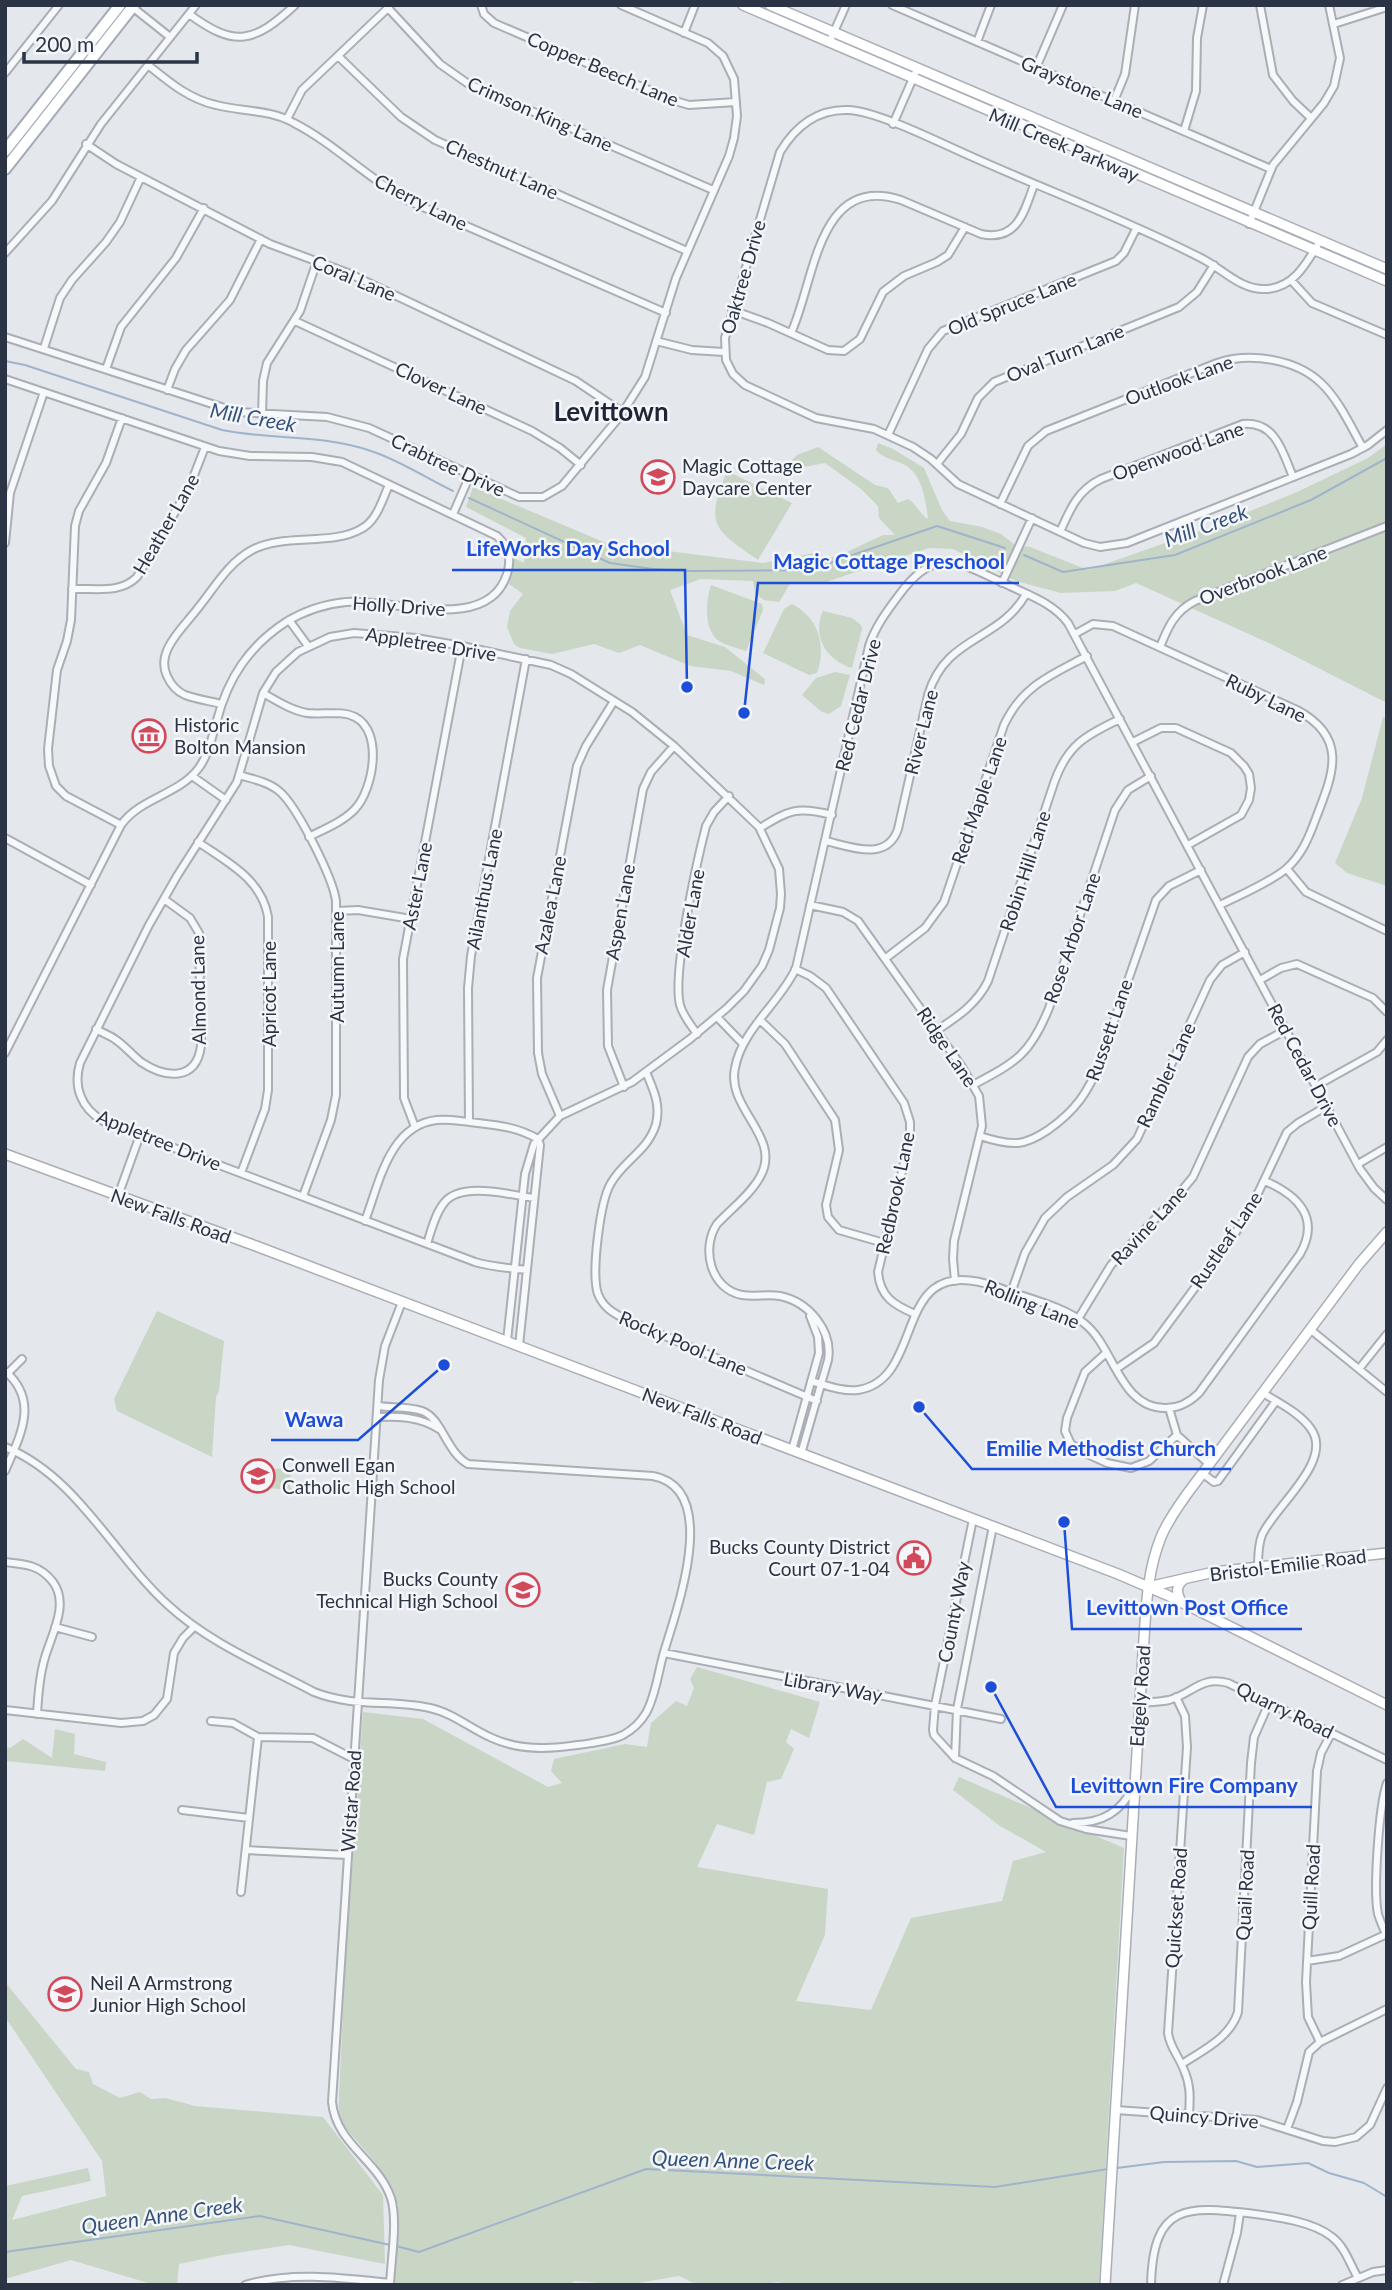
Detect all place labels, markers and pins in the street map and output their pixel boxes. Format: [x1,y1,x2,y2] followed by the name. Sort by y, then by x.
[682,454,812,499] place label: Magic Cottage Daycare Center
[639,458,677,496] school or university icon: Magic Cottage Daycare Center
[452,528,685,570] callout: LifeWorks Day School
[758,541,1019,583] callout: Magic Cottage Preschool
[174,713,306,758] place label: Historic Bolton Mansion
[130,717,168,755] museum icon: Historic Bolton Mansion
[271,1398,358,1440] callout: Wawa
[972,1427,1231,1469] callout: Emilie Methodist Church
[282,1453,455,1498] place label: Conwell Egan Catholic High School
[239,1457,277,1495] school or university icon: Conwell Egan Catholic High School
[709,1535,890,1580] place label: Bucks County District Court 07-1-04
[895,1539,933,1577] public building icon: Bucks County District Court 07-1-04
[316,1567,498,1612] place label: Bucks County Technical High School
[504,1571,542,1609] school or university icon: Bucks County Technical High School
[1072,1587,1302,1629] callout: Levittown Post Office
[1056,1765,1312,1807] callout: Levittown Fire Company
[90,1971,246,2016] place label: Neil A Armstrong Junior High School
[46,1975,84,2013] school or university icon: Neil A Armstrong Junior High School

